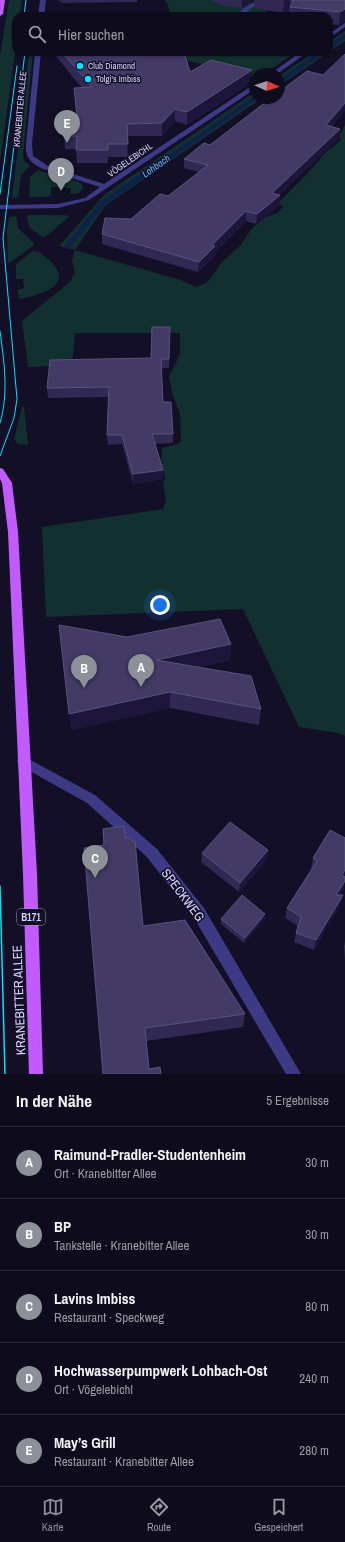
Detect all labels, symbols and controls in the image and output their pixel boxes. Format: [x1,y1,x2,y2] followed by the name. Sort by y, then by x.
[12,12,333,56] search box
[26,23,48,45] icon: search
[58,24,124,45] text: Hier suchen
[88,60,135,72] place label: Club Diamond
[75,61,85,71] marker: Club Diamond
[249,68,285,104] north arrow
[11,70,29,148] street label: KRANEBITTER ALLEE
[96,73,141,85] place label: Tolgi's Imbiss
[83,74,93,84] marker: Tolgi's Imbiss
[54,110,80,143] pin: E
[105,140,155,180] street label: VÖGELEBICHL
[139,151,173,180] water label: Lohbach
[48,158,74,191] pin: D
[150,595,170,615] your location
[128,654,154,687] pin: A
[71,655,97,688] pin: B
[82,845,108,878] pin: C
[158,865,208,925] street label: SPECKWEG
[17,909,45,925] road number: B171
[9,945,29,1055] street label: KRANEBITTER ALLEE
[16,1089,92,1112] text: In der Nähe
[266,1092,329,1109] text: 5 Ergebnisse
[54,1144,246,1165] text: Raimund-Pradler-Studentenheim
[25,1154,33,1171] text: A
[305,1154,329,1171] text: 30 m
[54,1165,157,1182] text: Ort · Kranebitter Allee
[54,1216,71,1237] text: BP
[25,1226,33,1243] text: B
[305,1226,329,1243] text: 30 m
[54,1237,189,1254] text: Tankstelle · Kranebitter Allee
[54,1288,135,1309] text: Lavins Imbiss
[25,1298,33,1315] text: C
[305,1298,329,1315] text: 80 m
[54,1309,164,1326] text: Restaurant · Speckweg
[54,1360,267,1381] text: Hochwasserpumpwerk Lohbach-Ost
[25,1370,33,1387] text: D
[299,1370,329,1387] text: 240 m
[54,1381,133,1398] text: Ort · Vögelebichl
[54,1432,116,1453] text: May’s Grill
[25,1442,33,1459] text: E
[299,1442,329,1459] text: 280 m
[54,1453,194,1470] text: Restaurant · Kranebitter Allee
[42,1496,64,1534] tab: Karte
[147,1496,171,1534] tab: Route
[254,1496,303,1534] tab: Gespeichert

